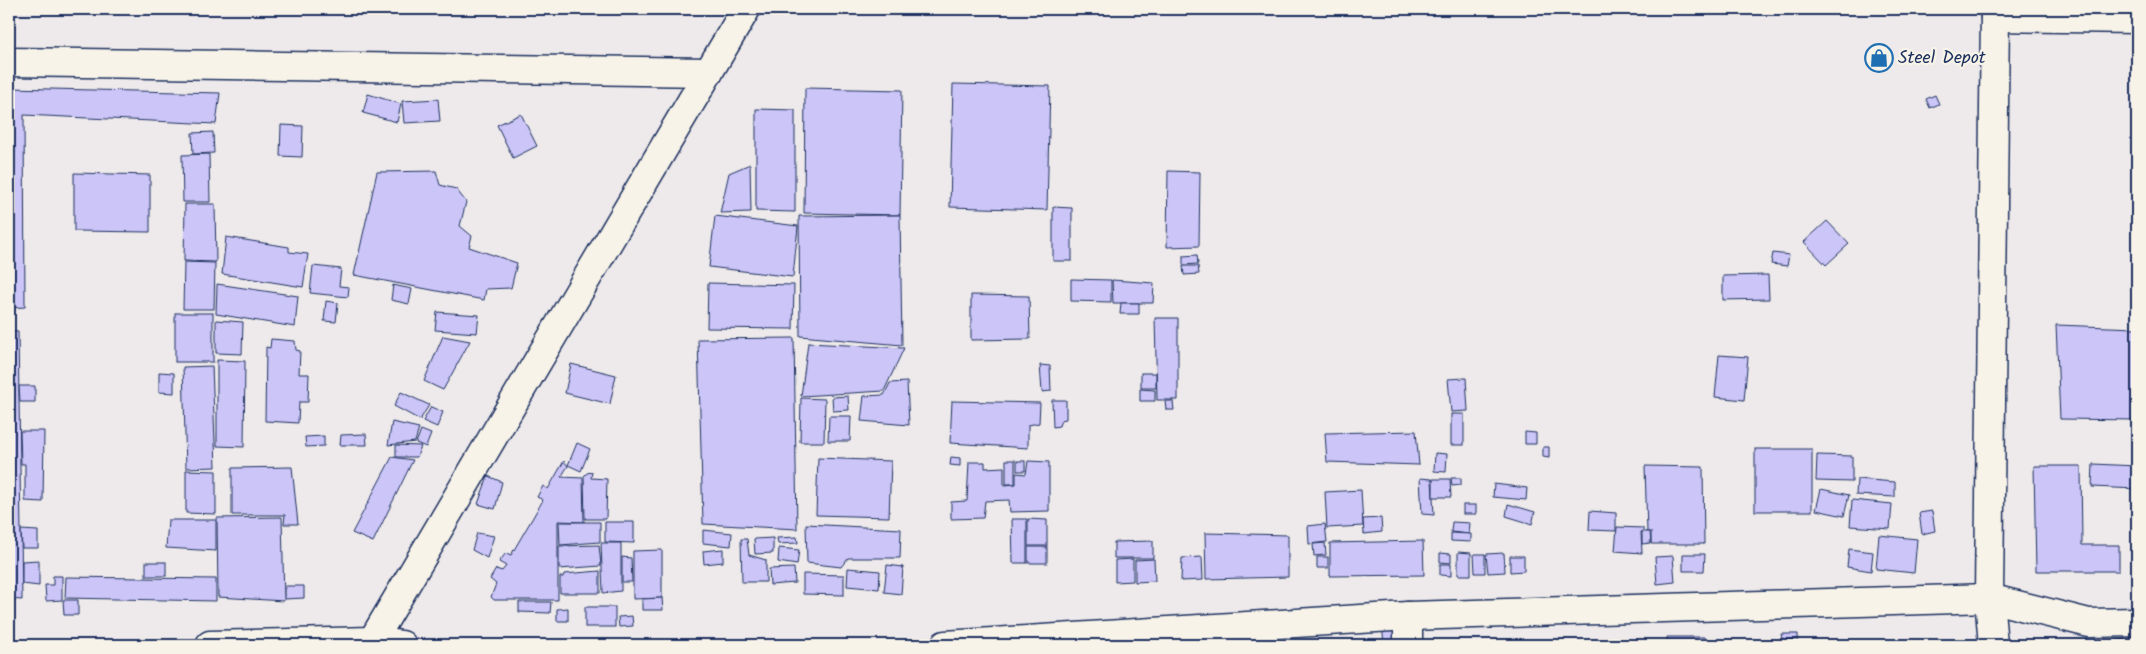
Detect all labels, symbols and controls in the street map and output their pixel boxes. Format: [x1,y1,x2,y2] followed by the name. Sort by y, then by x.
[1864,43,1894,73] shop icon: Steel Depot
[1898,44,1987,73] place label: Steel Depot

